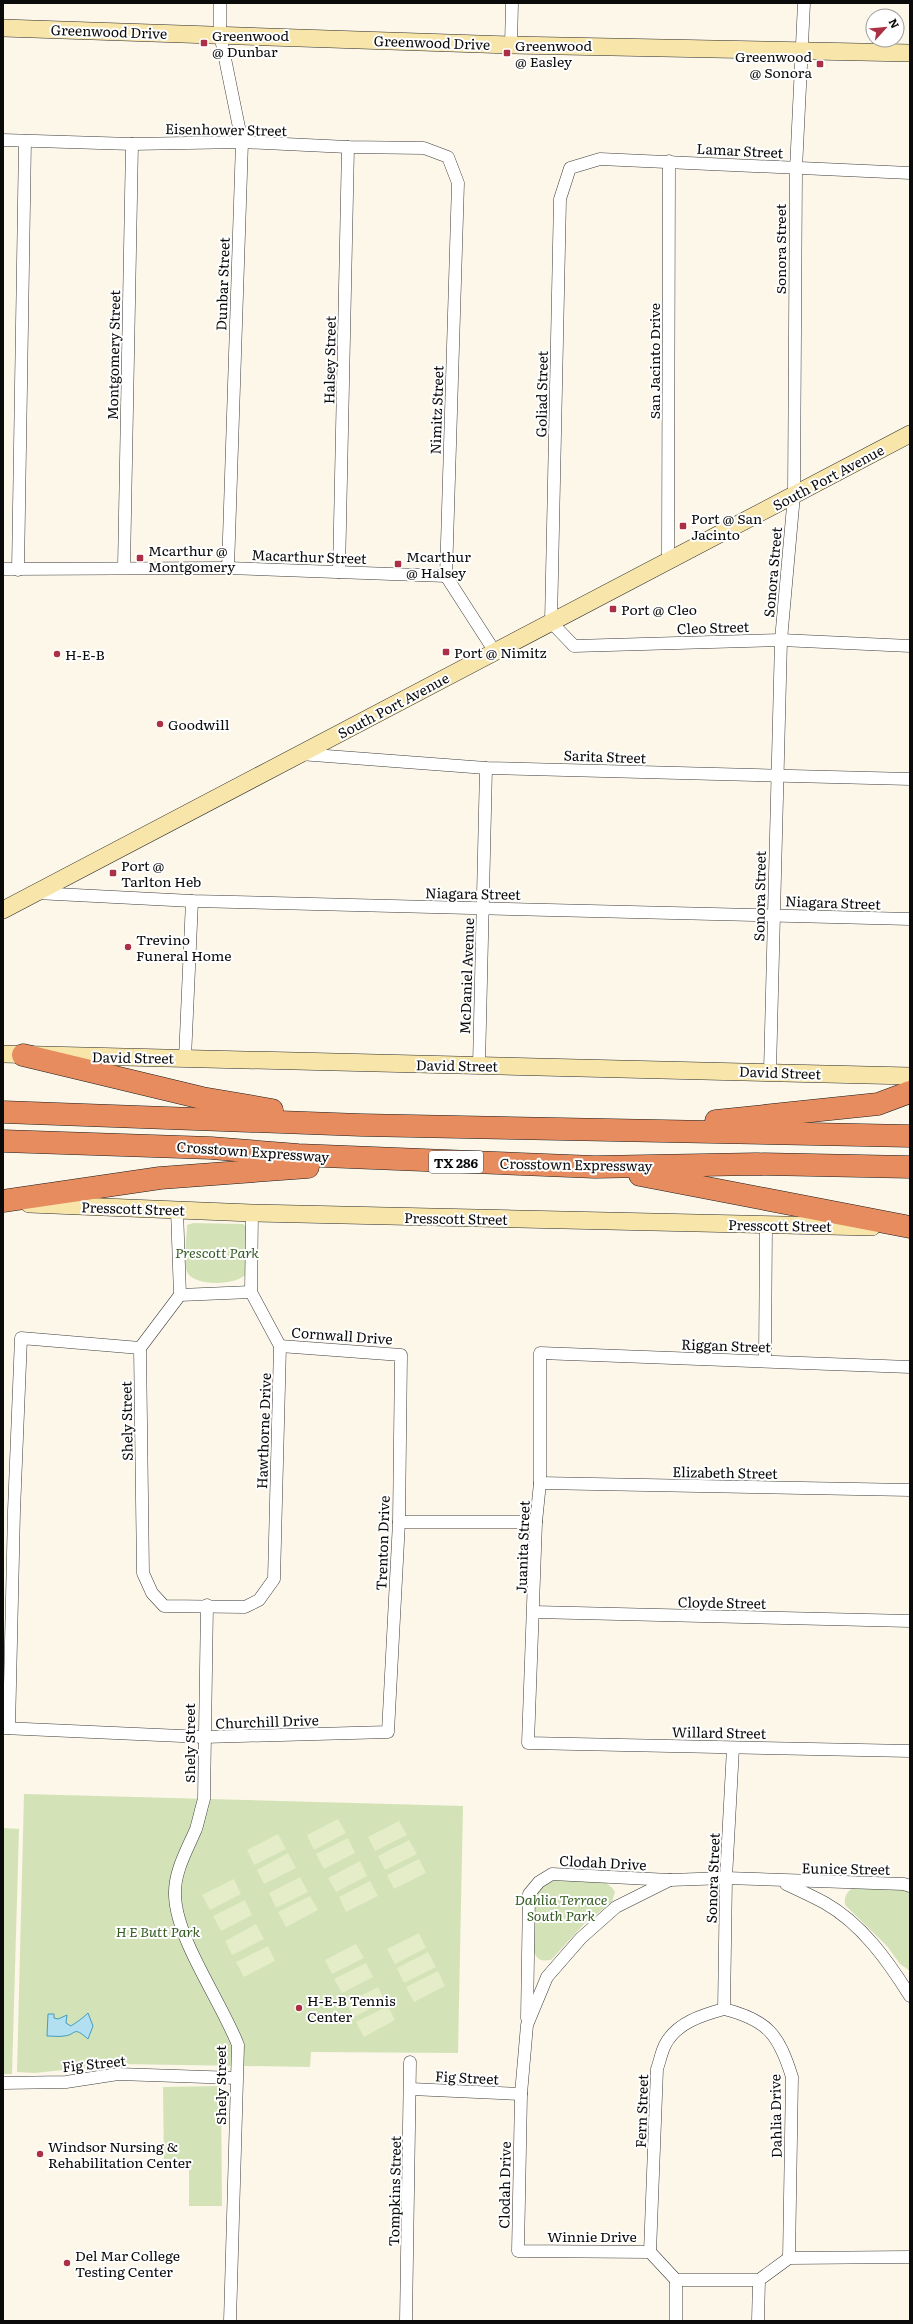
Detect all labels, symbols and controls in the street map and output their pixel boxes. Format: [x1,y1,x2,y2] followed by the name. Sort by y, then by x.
[865,8,905,48] north arrow
[886,15,904,31] text: N
[50,19,168,43] street label: Greenwood Drive
[212,25,289,61] place label: Greenwood @ Dunbar
[373,30,491,54] street label: Greenwood Drive
[515,35,592,71] place label: Greenwood @ Easley
[199,38,209,48] marker: Greenwood @ Dunbar
[735,46,812,82] place label: Greenwood @ Sonora
[502,48,512,58] marker: Greenwood @ Easley
[815,59,825,69] marker: Greenwood @ Sonora
[165,118,287,140] street label: Eisenhower Street
[696,138,784,162] street label: Lamar Street
[770,203,790,294] street label: Sonora Street
[210,236,234,331] street label: Dunbar Street
[102,289,124,420] street label: Montgomery Street
[644,303,664,419] street label: San Jacinto Drive
[318,315,340,404] street label: Halsey Street
[530,350,552,438] street label: Goliad Street
[424,365,448,455] street label: Nimitz Street
[769,439,887,515] street label: South Port Avenue
[691,508,762,544] place label: Port @ San Jacinto
[678,521,688,531] marker: Port @ San Jacinto
[758,526,786,618] street label: Sonora Street
[148,540,236,576] place label: Mcarthur @ Montgomery
[251,544,367,568] street label: Macarthur Street
[406,546,471,582] place label: Mcarthur @ Halsey
[135,553,145,563] marker: Mcarthur @ Montgomery
[393,559,403,569] marker: Mcarthur @ Halsey
[621,599,697,619] place label: Port @ Cleo
[608,604,618,614] marker: Port @ Cleo
[676,616,750,638] street label: Cleo Street
[454,642,547,662] place label: Port @ Nimitz
[65,644,105,664] place label: H-E-B
[441,647,451,657] marker: Port @ Nimitz
[52,649,62,659] marker: H-E-B
[334,667,452,743] street label: South Port Avenue
[168,714,230,734] place label: Goodwill
[155,719,165,729] marker: Goodwill
[563,745,647,767] street label: Sarita Street
[748,850,770,942] street label: Sonora Street
[121,855,201,891] place label: Port @ Tarlton Heb
[108,868,118,878] marker: Port @ Tarlton Heb
[425,882,521,904] street label: Niagara Street
[785,890,881,914] street label: Niagara Street
[454,917,478,1035] street label: McDaniel Avenue
[136,929,232,965] place label: Trevino Funeral Home
[123,942,133,952] marker: Trevino Funeral Home
[92,1046,175,1068] street label: David Street
[416,1054,499,1076] street label: David Street
[739,1061,822,1083] street label: David Street
[176,1136,331,1166] street label: Crosstown Expressway
[429,1151,483,1173] road number: TX 286
[499,1153,654,1175] street label: Crosstown Expressway
[81,1196,186,1220] street label: Presscott Street
[404,1207,508,1229] street label: Presscott Street
[728,1214,832,1236] street label: Presscott Street
[175,1242,259,1262] park label: Prescott Park
[291,1321,393,1349] street label: Cornwall Drive
[681,1333,772,1357] street label: Riggan Street
[251,1372,275,1490] street label: Hawthorne Drive
[115,1381,137,1461] street label: Shely Street
[672,1461,778,1483] street label: Elizabeth Street
[370,1495,394,1591] street label: Trenton Drive
[510,1500,534,1594] street label: Juanita Street
[678,1591,767,1613] street label: Cloyde Street
[179,1703,199,1783] street label: Shely Street
[215,1709,319,1733] street label: Churchill Drive
[672,1721,767,1743] street label: Willard Street
[700,1832,724,1924] street label: Sonora Street
[559,1850,647,1874] street label: Clodah Drive
[802,1857,891,1879] street label: Eunice Street
[515,1889,608,1925] park label: Dahlia Terrace South Park
[116,1921,200,1941] park label: H E Butt Park
[307,1990,395,2026] place label: H-E-B Tennis Center
[294,2003,304,2013] marker: H-E-B Tennis Center
[210,2045,230,2125] street label: Shely Street
[61,2050,127,2076] street label: Fig Street
[435,2065,500,2089] street label: Fig Street
[630,2073,652,2148] street label: Fern Street
[764,2074,786,2158] street label: Dahlia Drive
[383,2135,405,2247] street label: Tompkins Street
[48,2136,192,2172] place label: Windsor Nursing & Rehabilitation Center
[493,2141,515,2229] street label: Clodah Drive
[35,2149,45,2159] marker: Windsor Nursing & Rehabilitation Center
[547,2226,637,2246] street label: Winnie Drive
[75,2245,180,2281] place label: Del Mar College Testing Center
[62,2258,72,2268] marker: Del Mar College Testing Center

